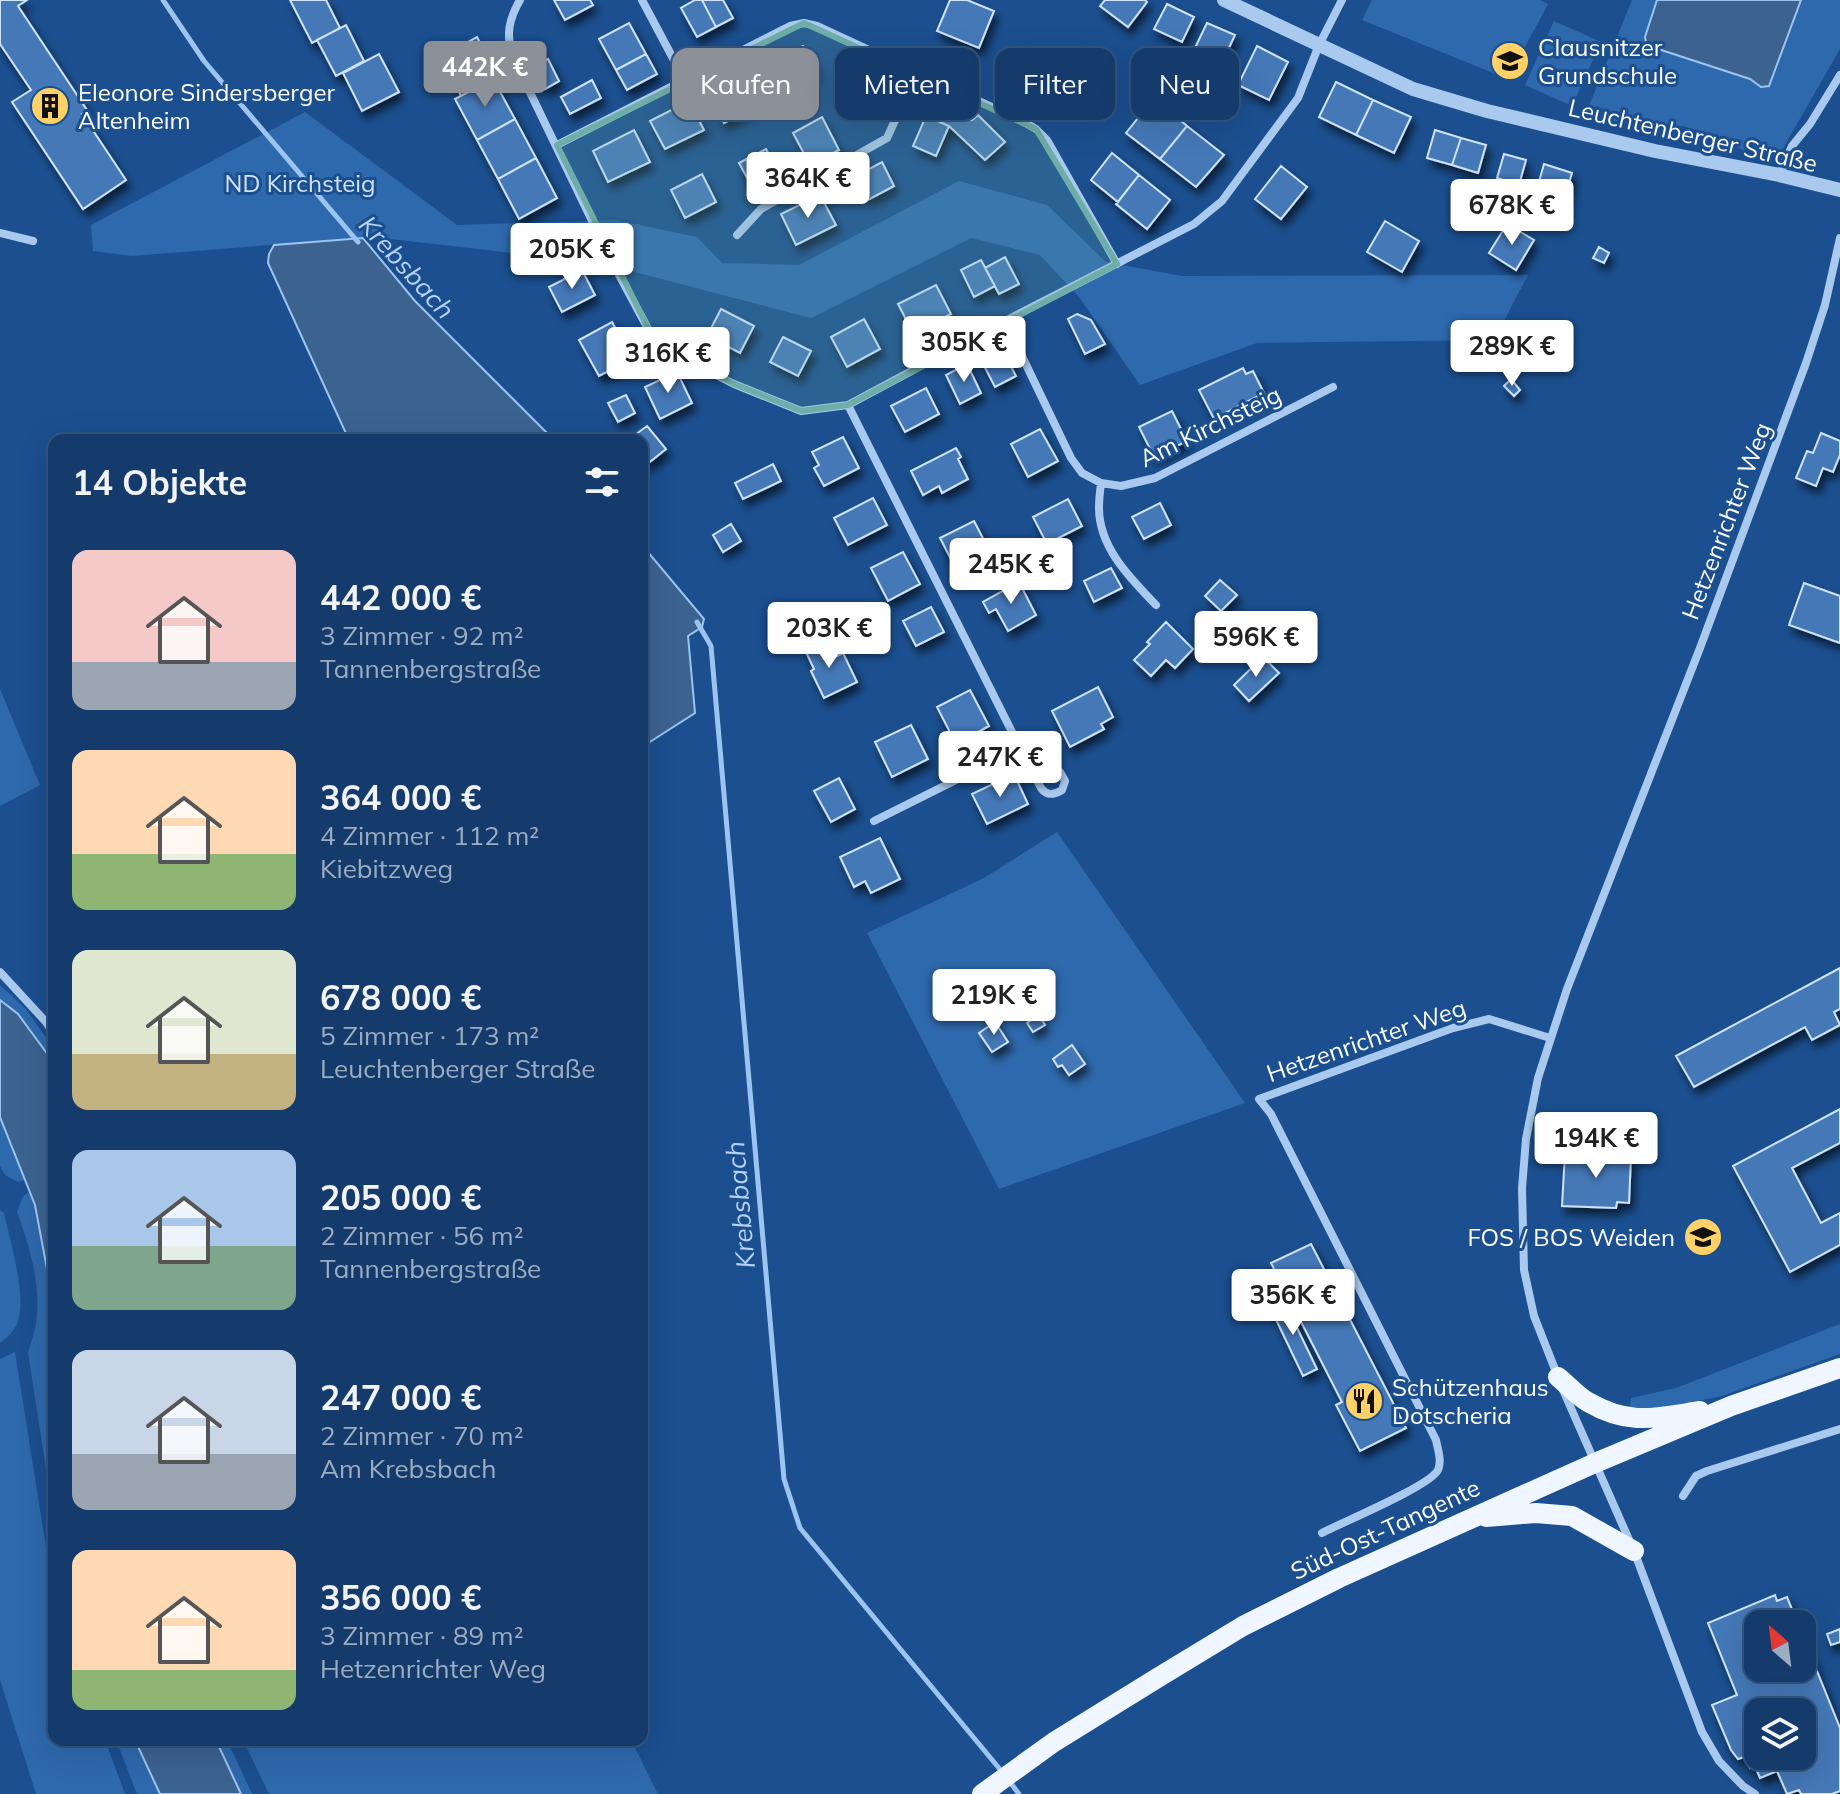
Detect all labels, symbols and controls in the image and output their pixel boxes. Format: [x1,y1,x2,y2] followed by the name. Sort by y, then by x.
[1538,32,1677,90] place label: Clausnitzer Grundschule
[1489,40,1531,82] school or university icon: Clausnitzer Grundschule
[420,41,550,109] pin: 442K €
[672,48,819,120] chip: Kaufen
[835,48,979,120] chip: Mieten
[995,48,1115,120] chip: Filter
[1131,48,1239,120] chip: Neu
[442,50,528,83] text: 442K €
[78,77,335,135] place label: Eleonore Sindersberger Altenheim
[29,85,71,127] building icon: Eleonore Sindersberger Altenheim
[1566,92,1820,178] street label: Leuchtenberger Straße
[743,152,873,220] pin: 364K €
[765,161,851,194] text: 364K €
[225,168,375,198] park label: ND Kirchsteig
[1447,179,1577,247] pin: 678K €
[1469,188,1555,221] text: 678K €
[352,209,462,325] water label: Krebsbach
[507,223,637,291] pin: 205K €
[529,232,615,265] text: 205K €
[899,316,1029,384] pin: 305K €
[1447,320,1577,388] pin: 289K €
[921,325,1007,358] text: 305K €
[603,327,733,395] pin: 316K €
[1469,329,1555,362] text: 289K €
[625,336,711,369] text: 316K €
[1134,379,1286,473] street label: Am Kirchsteig
[1675,418,1777,624] street label: Hetzenrichter Weg
[580,460,624,504] icon: filters
[72,461,247,504] text: 14 Objekte
[946,538,1076,606] pin: 245K €
[968,547,1054,580] text: 245K €
[320,576,481,619] text: 442 000 €
[136,582,232,678] icon: home
[764,602,894,670] pin: 203K €
[786,611,872,644] text: 203K €
[1191,611,1321,679] pin: 596K €
[320,619,524,652] text: 3 Zimmer · 92 m²
[1213,620,1299,653] text: 596K €
[320,652,541,685] text: Tannenbergstraße
[935,731,1065,799] pin: 247K €
[957,740,1043,773] text: 247K €
[320,776,481,819] text: 364 000 €
[136,782,232,878] icon: home
[320,819,539,852] text: 4 Zimmer · 112 m²
[320,852,453,885] text: Kiebitzweg
[929,969,1059,1037] pin: 219K €
[320,976,481,1019] text: 678 000 €
[951,978,1037,1011] text: 219K €
[136,982,232,1078] icon: home
[1262,992,1470,1088] street label: Hetzenrichter Weg
[320,1019,539,1052] text: 5 Zimmer · 173 m²
[320,1052,596,1085] text: Leuchtenberger Straße
[1531,1112,1661,1180] pin: 194K €
[1553,1121,1639,1154] text: 194K €
[718,1140,762,1270] water label: Krebsbach
[320,1176,481,1219] text: 205 000 €
[136,1182,232,1278] icon: home
[1682,1216,1724,1258] school or university icon: FOS / BOS Weiden
[320,1219,524,1252] text: 2 Zimmer · 56 m²
[1467,1222,1675,1252] place label: FOS / BOS Weiden
[320,1252,541,1285] text: Tannenbergstraße
[1228,1269,1358,1337] pin: 356K €
[1250,1278,1336,1311] text: 356K €
[1392,1372,1549,1430] place label: Schützenhaus Dotscheria
[320,1376,481,1419] text: 247 000 €
[1343,1380,1385,1422] restaurant icon: Schützenhaus Dotscheria
[136,1382,232,1478] icon: home
[320,1419,524,1452] text: 2 Zimmer · 70 m²
[320,1452,496,1485] text: Am Krebsbach
[1286,1472,1484,1586] street label: Süd-Ost-Tangente
[320,1576,481,1619] text: 356 000 €
[136,1582,232,1678] icon: home
[1744,1610,1816,1682] north arrow
[1744,1610,1816,1770] map controls
[320,1619,524,1652] text: 3 Zimmer · 89 m²
[320,1652,546,1685] text: Hetzenrichter Weg
[1744,1698,1816,1770] button: layers

